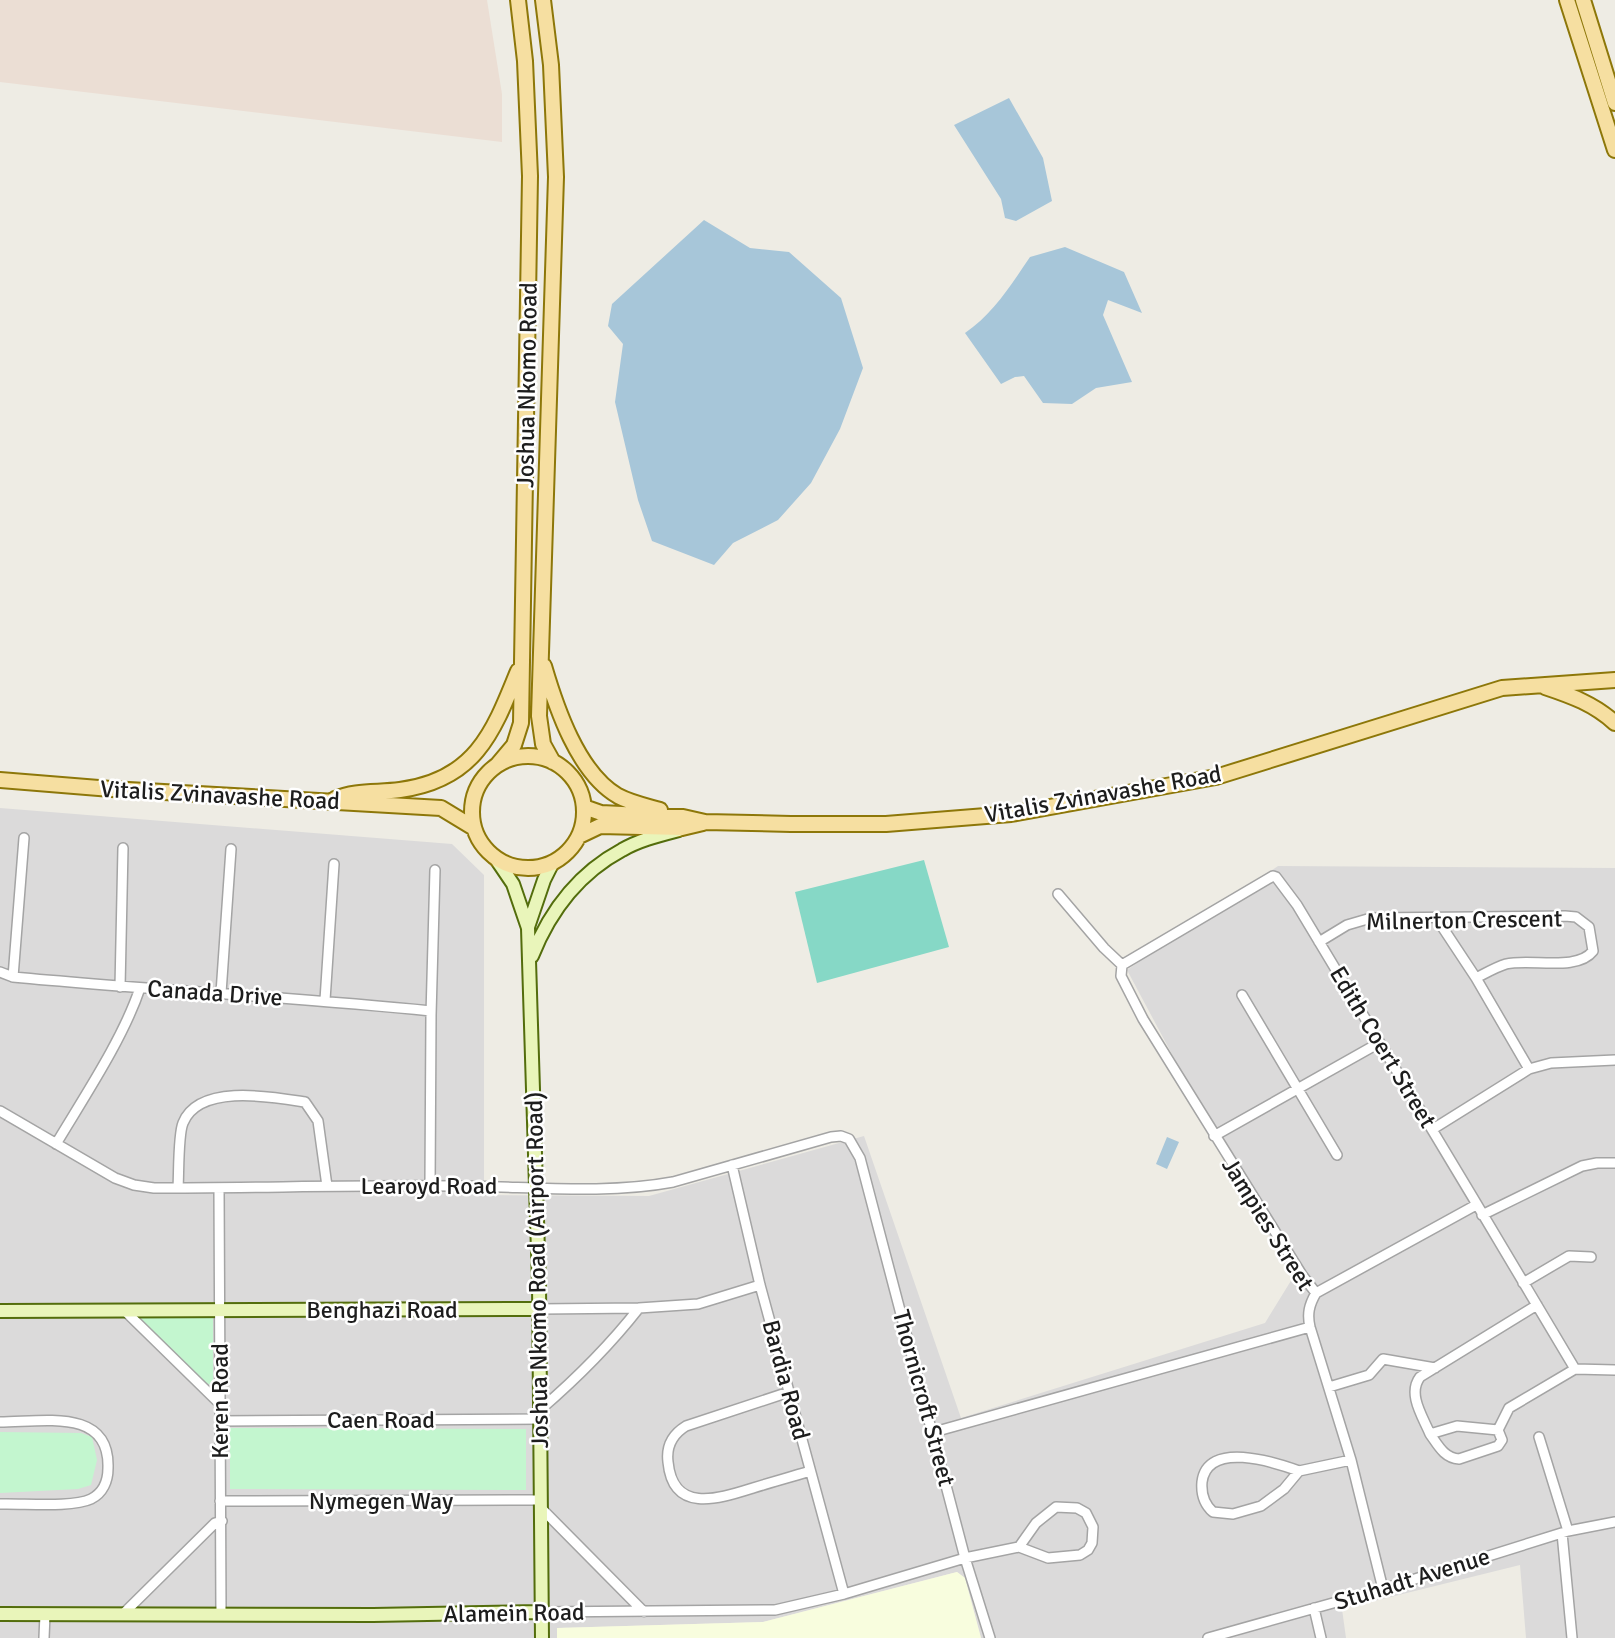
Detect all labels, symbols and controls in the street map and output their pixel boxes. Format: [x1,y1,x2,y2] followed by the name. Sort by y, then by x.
[510,282,544,488] street label: Joshua Nkomo Road
[982,758,1224,830] street label: Vitalis Zvinavashe Road
[99,774,341,816] street label: Vitalis Zvinavashe Road
[1366,903,1562,937] street label: Milnerton Crescent
[1323,961,1443,1133] street label: Edith Coert Street
[146,973,284,1013] street label: Canada Drive
[519,1091,555,1449] street label: Joshua Nkomo Road (Airport Road)
[1215,1152,1321,1296] street label: Jampies Street
[361,1171,497,1201] street label: Learoyd Road
[306,1295,458,1325] street label: Benghazi Road
[886,1307,962,1489] street label: Thornicroft Street
[756,1317,816,1443] street label: Bardia Road
[205,1343,235,1459] street label: Keren Road
[327,1405,435,1435] street label: Caen Road
[309,1486,453,1516] street label: Nymegen Way
[1330,1541,1494,1617] street label: Stuhadt Avenue
[443,1597,585,1629] street label: Alamein Road

